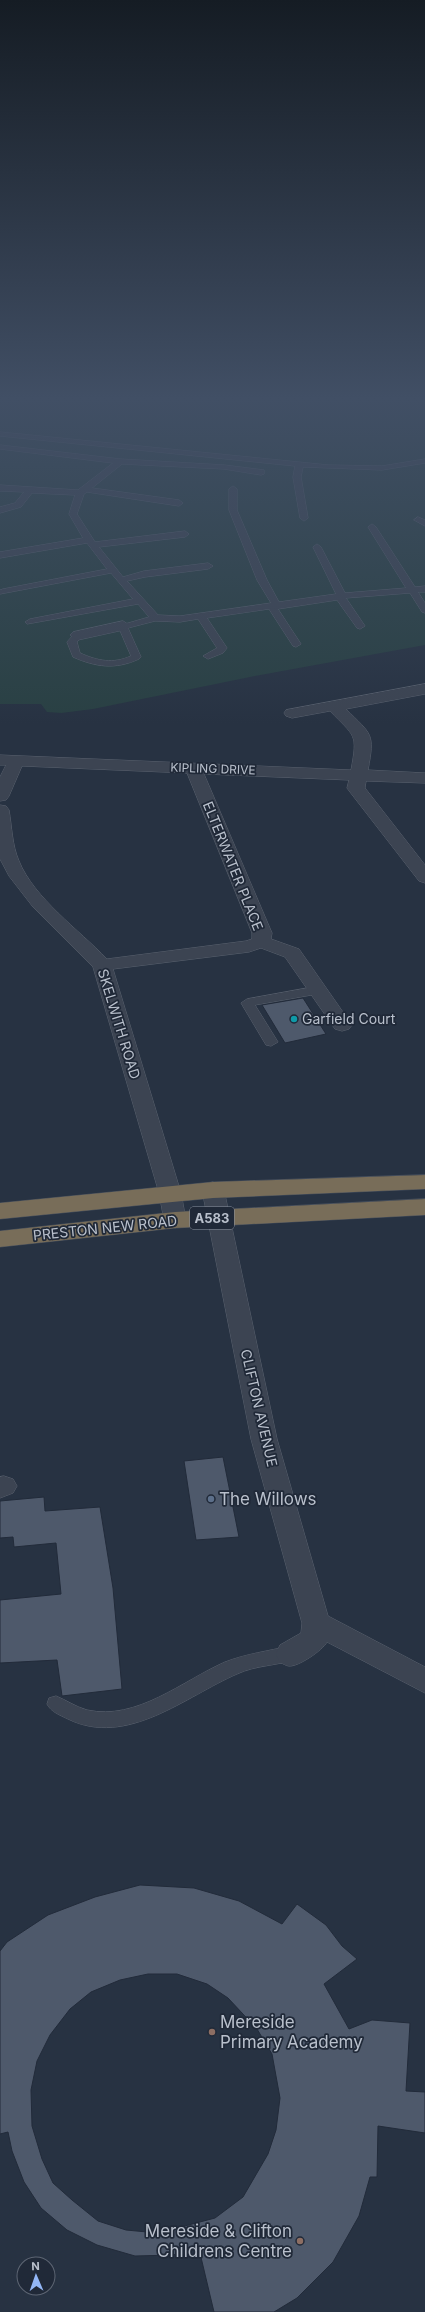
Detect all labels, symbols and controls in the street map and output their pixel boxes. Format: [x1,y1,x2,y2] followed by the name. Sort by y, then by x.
[170,760,256,777] street label: KIPLING DRIVE
[200,799,267,933] street label: ELTERWATER PLACE
[95,967,144,1081] street label: SKELWITH ROAD
[302,1010,396,1027] place label: Garfield Court
[289,1014,299,1024] marker: Garfield Court
[190,1207,234,1229] road number: A583
[32,1211,178,1244] street label: PRESTON NEW ROAD
[238,1347,281,1468] street label: CLIFTON AVENUE
[219,1489,317,1509] place label: The Willows
[206,1494,216,1504] marker: The Willows
[220,2012,363,2052] place label: Mereside Primary Academy
[207,2027,217,2037] marker: Mereside Primary Academy
[145,2221,292,2261] place label: Mereside & Clifton Childrens Centre
[295,2236,305,2246] marker: Mereside & Clifton Childrens Centre
[16,2256,56,2296] north arrow
[31,2259,40,2273] text: N

